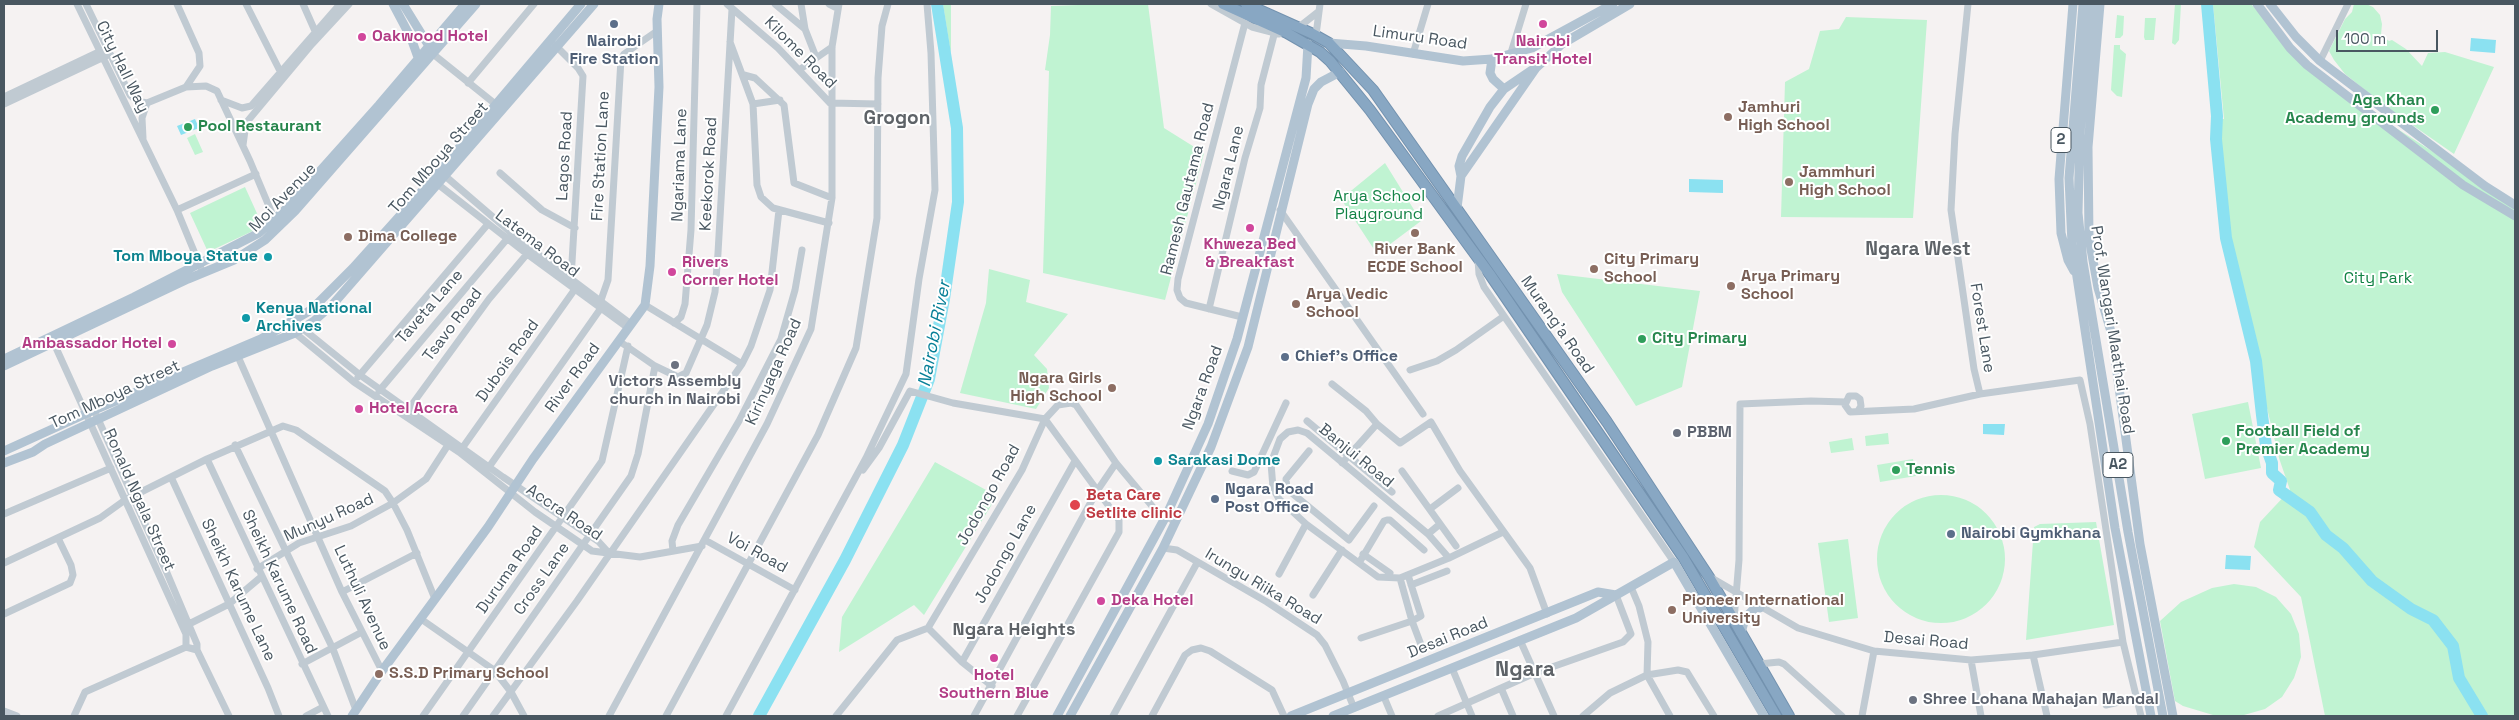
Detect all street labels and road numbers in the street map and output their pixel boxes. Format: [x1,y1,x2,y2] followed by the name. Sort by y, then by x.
[760,13,840,93] street label: Kilome Road
[92,18,152,116] street label: City Hall Way
[1371,22,1469,54] street label: Limuru Road
[588,91,614,221] street label: Fire Station Lane
[385,98,493,218] street label: Tom Mboya Street
[1157,101,1219,277] street label: Ramesh Gautama Road
[668,108,692,222] street label: Ngariama Lane
[553,111,577,201] street label: Lagos Road
[696,117,722,231] street label: Keekorok Road
[1209,124,1249,212] street label: Ngara Lane
[2051,128,2071,152] road number: 2
[245,160,321,236] street label: Moi Avenue
[491,206,583,282] street label: Latema Road
[2086,224,2138,436] street label: Prof. Wangari Maathai Road
[393,266,467,348] street label: Taveta Lane
[1516,272,1598,378] street label: Murang'a Road
[1965,282,1999,374] street label: Forest Lane
[419,285,487,365] street label: Tsavo Road
[473,316,543,406] street label: Dubois Road
[742,316,806,428] street label: Kirinyaga Road
[541,340,605,416] street label: River Road
[1179,343,1227,433] street label: Ngara Road
[47,356,183,434] street label: Tom Mboya Street
[1315,420,1397,492] street label: Banjui Road
[99,426,179,574] street label: Ronald Ngala Street
[953,441,1025,549] street label: Jodongo Road
[2103,452,2133,478] road number: A2
[522,481,606,545] street label: Accra Road
[281,490,377,546] street label: Munyu Road
[971,501,1041,607] street label: Jodongo Lane
[237,507,321,657] street label: Sheikh Karume Road
[197,516,279,664] street label: Sheikh Karume Lane
[473,522,547,618] street label: Duruma Road
[723,528,791,578] street label: Voi Road
[510,539,574,619] street label: Cross Lane
[329,542,395,654] street label: Luthuli Avenue
[1201,545,1325,629] street label: Irungu Riika Road
[1405,613,1491,663] street label: Desai Road
[1883,628,1969,654] street label: Desai Road

